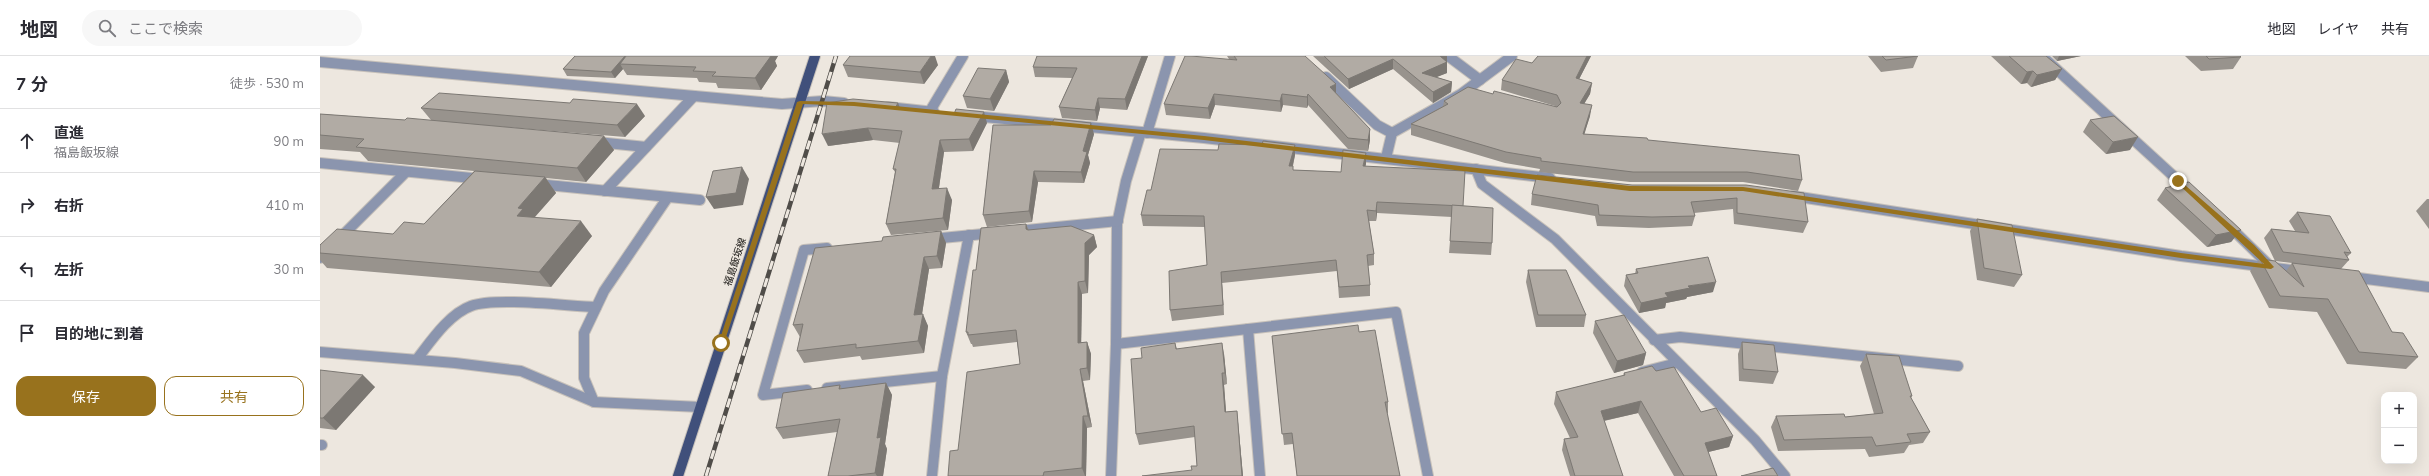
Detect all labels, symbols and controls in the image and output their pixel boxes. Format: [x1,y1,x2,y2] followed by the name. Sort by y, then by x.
[82,10,362,46] search box
[20,17,58,41] text: 地図
[96,17,118,39] icon: search
[128,19,203,38] text: ここで検索
[2267,20,2295,38] text: 地図
[2317,20,2359,38] text: レイヤ
[2381,20,2409,38] text: 共有
[16,73,48,94] text: 7 分
[230,75,304,91] text: 徒歩 · 530 m
[54,123,84,142] text: 直進
[16,130,38,152] icon: ahead
[274,133,304,149] text: 90 m
[54,144,119,160] text: 福島飯坂線
[2169,172,2187,190] route end
[16,194,38,216] icon: right
[54,196,84,215] text: 右折
[266,197,304,213] text: 410 m
[721,236,749,288] street label: 福島飯坂線
[16,258,38,280] icon: left
[54,260,84,279] text: 左折
[274,261,304,277] text: 30 m
[16,322,38,344] icon: arrive
[54,324,144,343] text: 目的地に到着
[712,334,730,352] route start
[16,376,156,416] button: 保存
[164,376,304,416] button: 共有
[2381,392,2417,464] map controls
[2381,392,2417,428] button: +
[2381,428,2417,464] button: −

